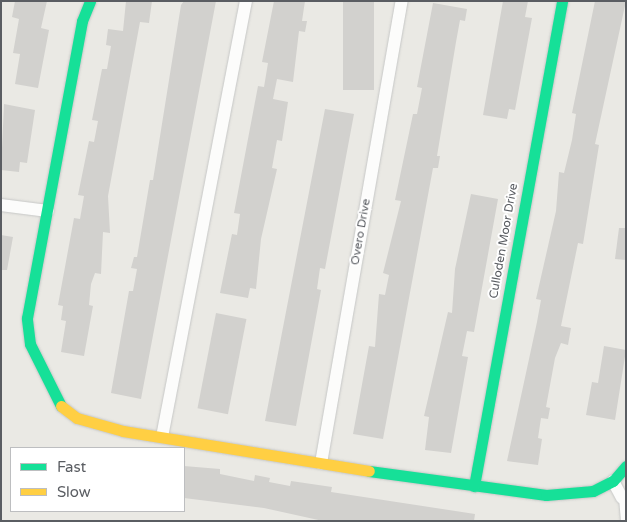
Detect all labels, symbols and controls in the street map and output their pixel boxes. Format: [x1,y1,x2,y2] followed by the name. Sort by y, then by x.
[487,182,521,300] street label: Culloden Moor Drive
[348,198,374,266] street label: Overo Drive
[10,447,185,512] legend
[57,458,86,476] text: Fast
[57,483,91,501] text: Slow

